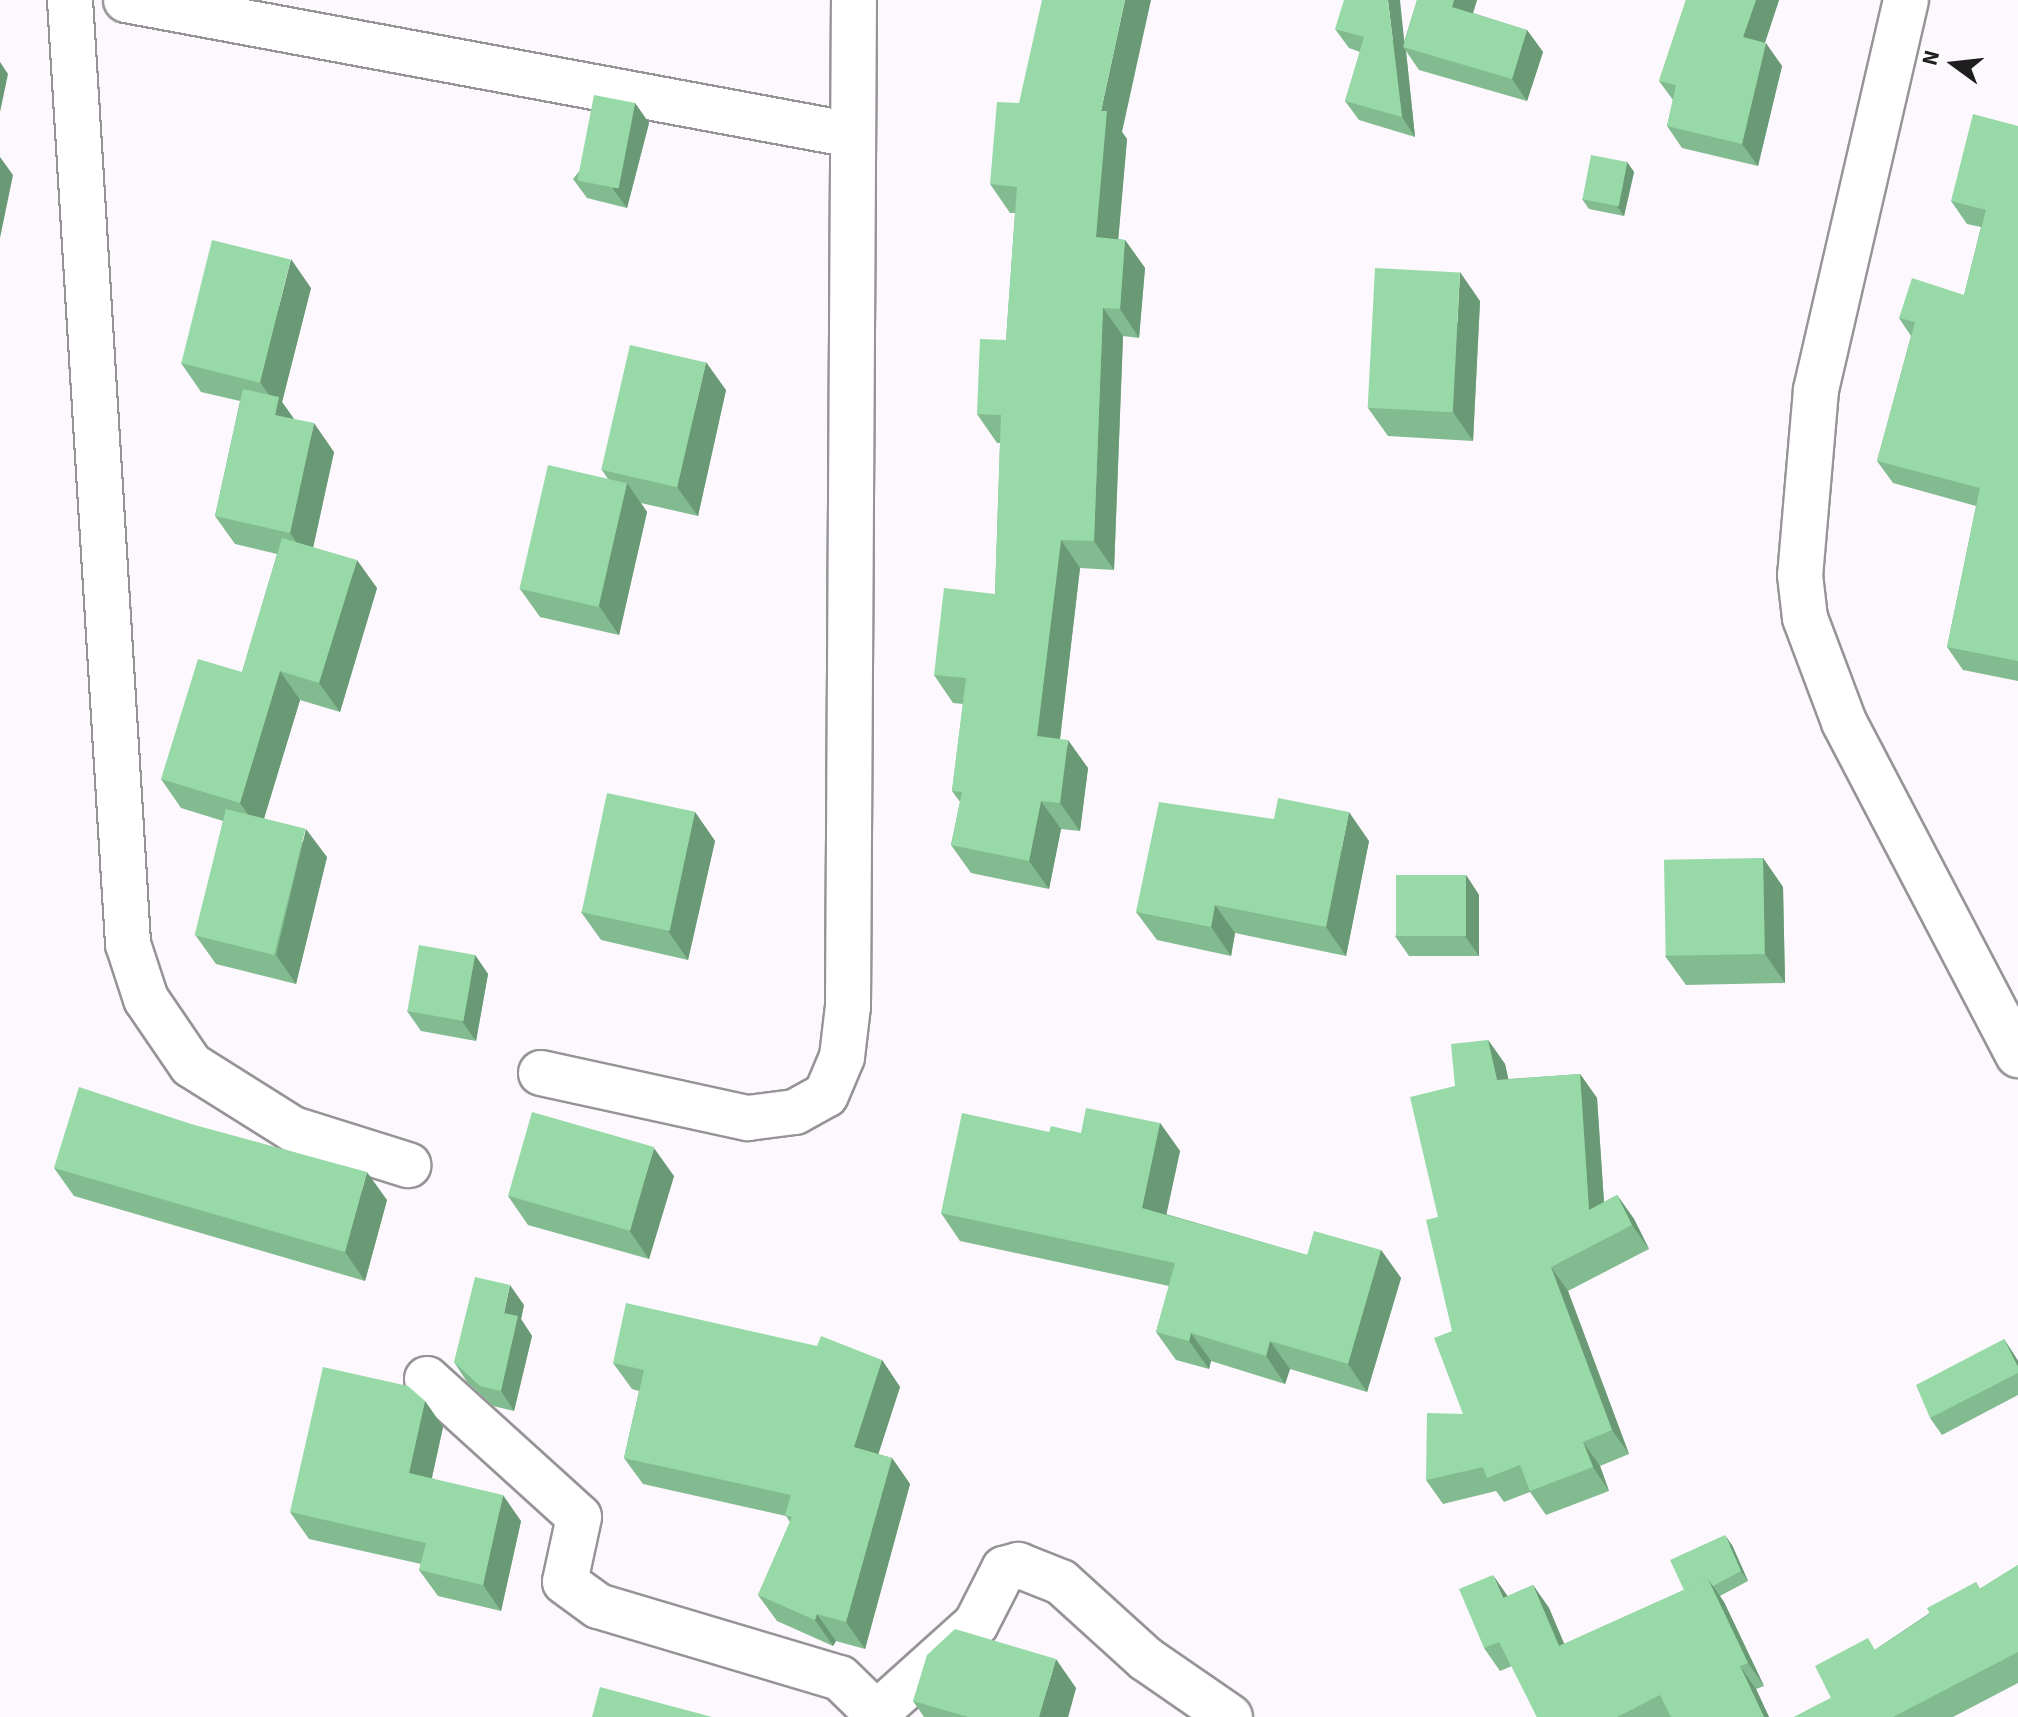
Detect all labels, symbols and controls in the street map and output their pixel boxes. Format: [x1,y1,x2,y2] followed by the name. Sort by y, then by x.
[1914,24,1994,104] north arrow
[1913,47,1948,69] text: N

